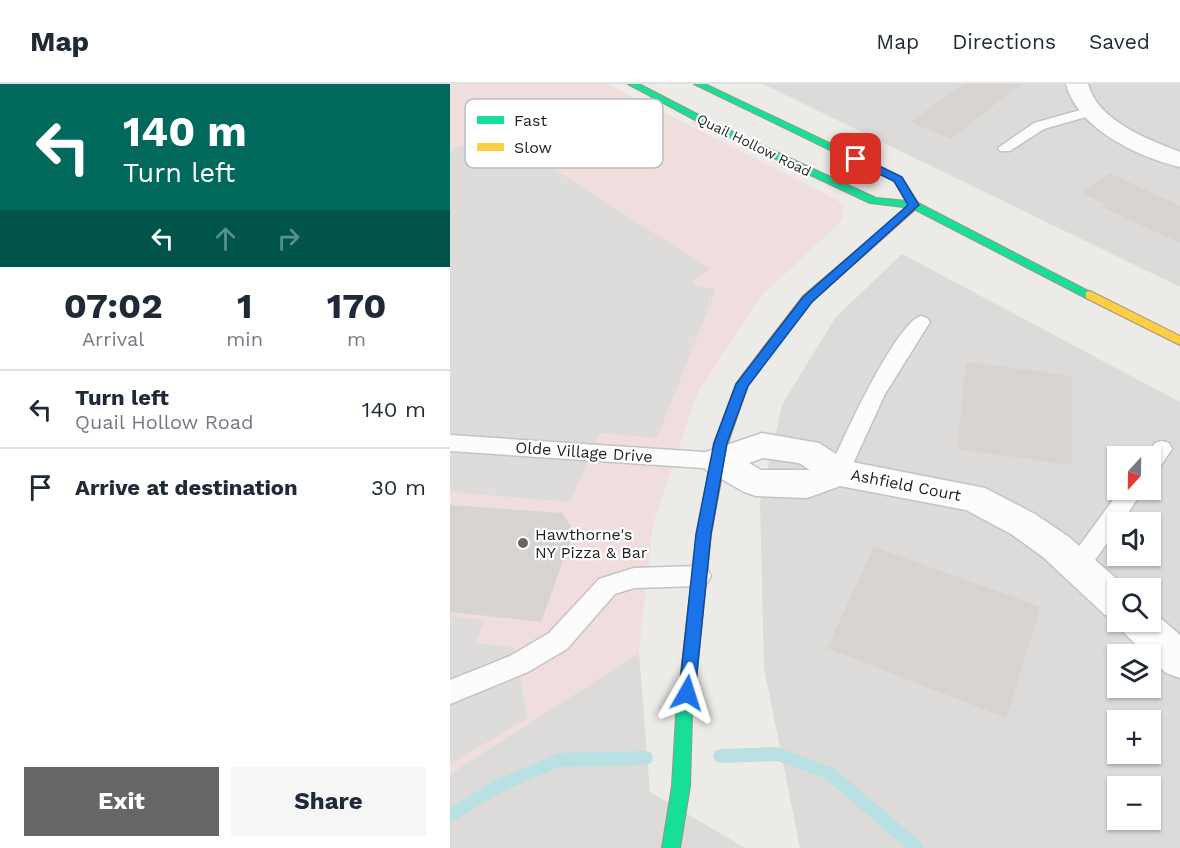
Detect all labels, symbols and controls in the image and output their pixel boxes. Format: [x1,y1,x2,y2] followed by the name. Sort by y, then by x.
[30,25,89,58] text: Map
[876,29,919,54] text: Map
[952,29,1056,54] text: Directions
[1089,29,1150,54] text: Saved
[465,99,663,168] legend
[123,107,247,156] text: 140 m
[24,108,102,186] icon: left
[694,110,814,180] street label: Quail Hollow Road
[514,111,547,130] text: Fast
[830,133,881,184] pin
[514,138,552,157] text: Slow
[839,142,872,175] icon: arrive
[123,157,235,189] text: Turn left
[146,222,179,255] icon: left
[209,222,242,255] icon: ahead
[272,222,305,255] icon: right
[64,285,163,327] text: 07:02
[237,285,252,327] text: 1
[327,285,386,327] text: 170
[82,327,144,351] text: Arrival
[226,327,263,351] text: min
[347,327,366,351] text: m
[75,385,169,410] text: Turn left
[24,393,57,426] icon: left
[362,397,426,422] text: 140 m
[75,410,254,434] text: Quail Hollow Road
[515,438,653,466] street label: Olde Village Drive
[1107,446,1161,500] north arrow
[1107,446,1161,830] map controls
[849,465,963,505] street label: Ashfield Court
[24,471,57,504] icon: arrive
[75,475,298,500] text: Arrive at destination
[371,475,426,500] text: 30 m
[1107,512,1161,566] button: sound
[535,525,648,562] place label: Hawthorne's NY Pizza & Bar
[516,536,530,550] marker: Hawthorne's NY Pizza & Bar
[1107,578,1161,632] button: search
[1107,644,1161,698] button: layers
[655,661,719,725] position arrow
[1107,710,1161,764] button: +
[24,767,219,836] button: Exit
[231,767,426,836] button: Share
[1107,776,1161,830] button: −

